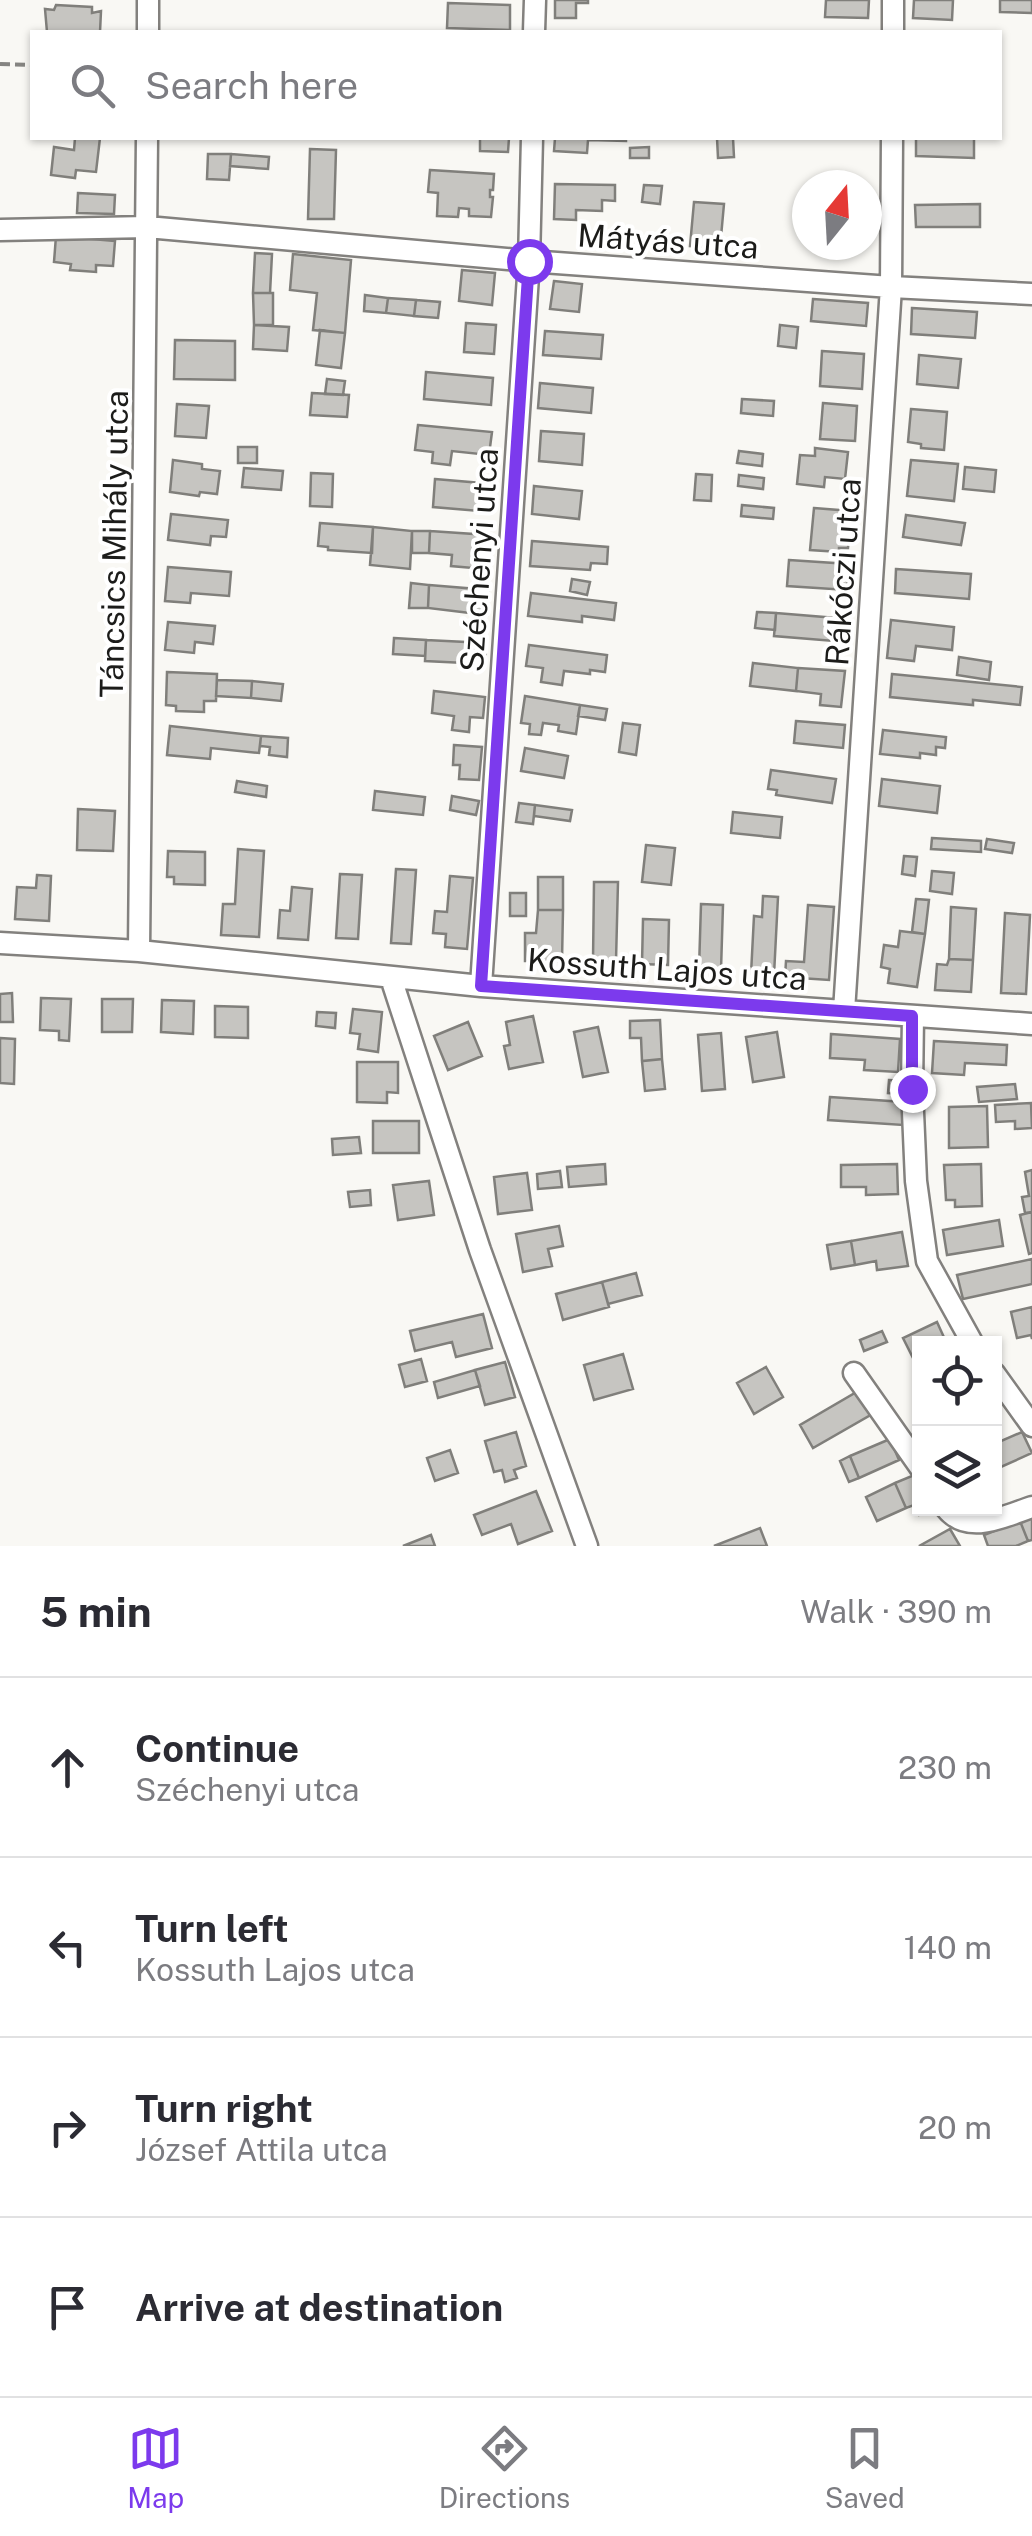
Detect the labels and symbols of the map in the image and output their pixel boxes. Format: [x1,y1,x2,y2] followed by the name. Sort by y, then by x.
[792,170,882,260] north arrow
[576,216,760,266] street label: Mátyás utca
[507,239,553,285] route start
[93,390,135,698] street label: Táncsics Mihály utca
[453,447,505,673] street label: Széchenyi utca
[818,477,868,667] street label: Rákóczi utca
[526,941,808,997] street label: Kossuth Lajos utca
[890,1067,936,1113] route end

